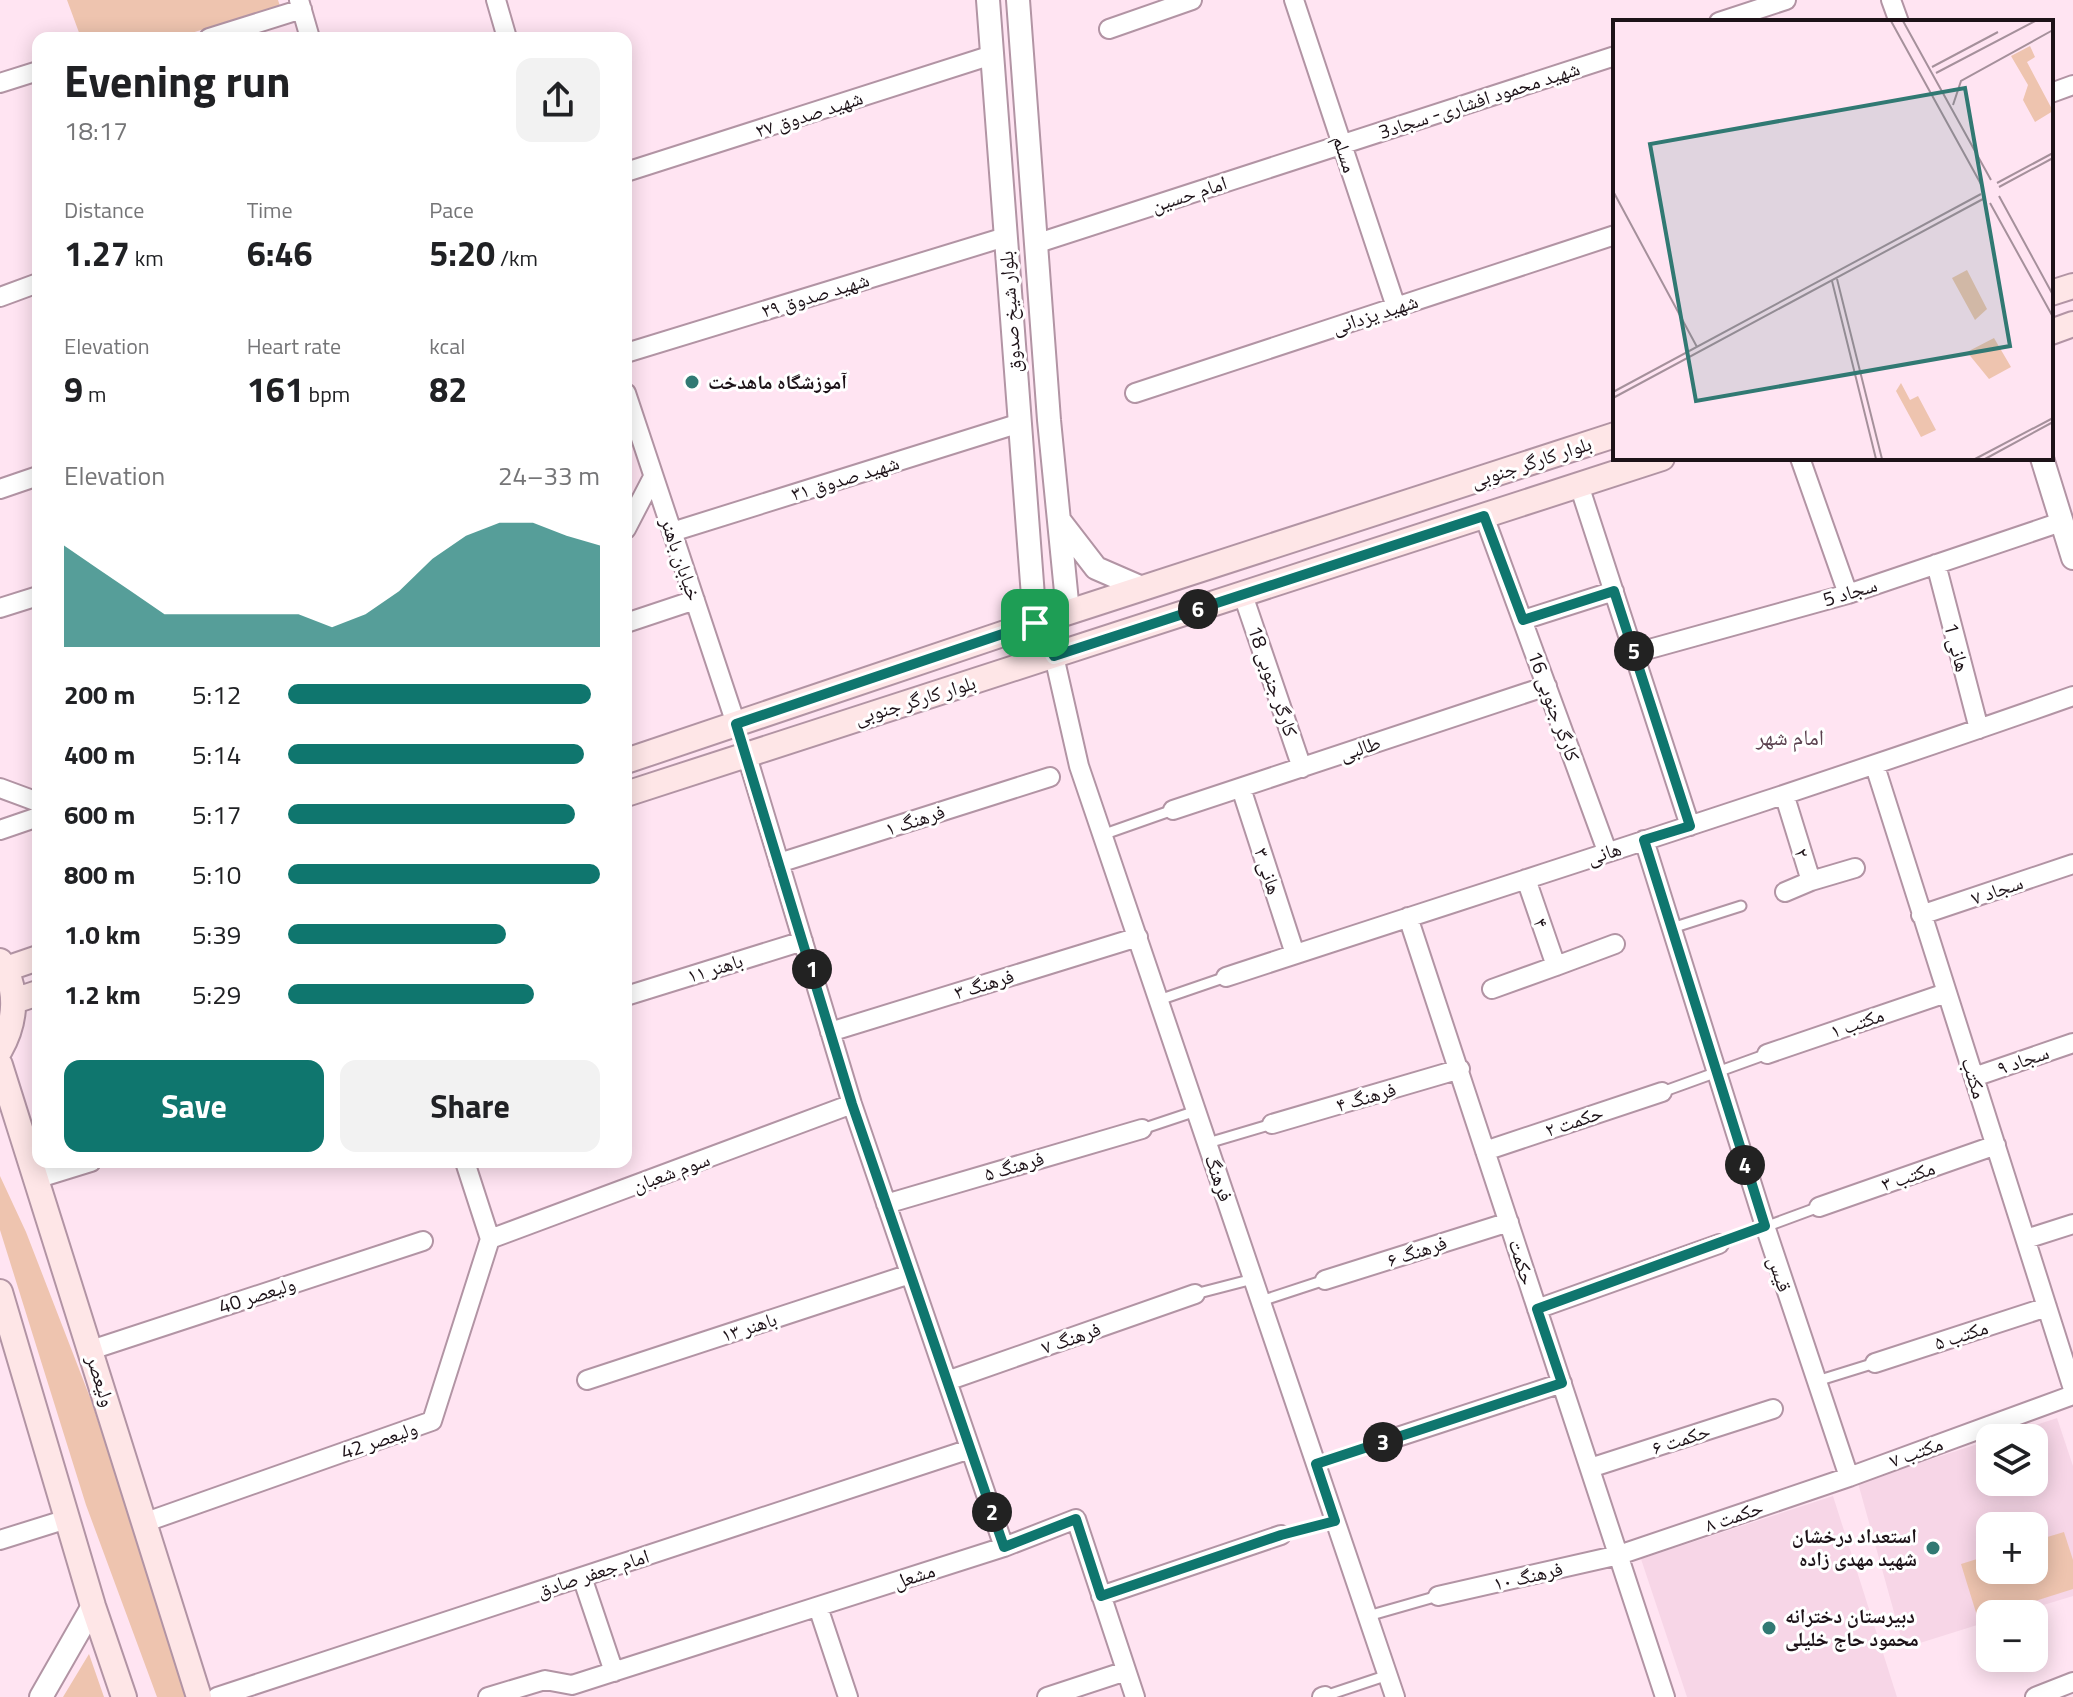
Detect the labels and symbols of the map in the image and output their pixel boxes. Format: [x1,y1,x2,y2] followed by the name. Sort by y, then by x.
[1613,20,2053,460] inset map
[1374,52,1584,147] street label: شهید محمود افشاری- سجاد3
[751,82,867,146] street label: شهید صدوق ۲۷
[1325,131,1366,177] street label: مسلم
[1147,167,1231,220] street label: امام حسین
[990,250,1029,374] street label: بلوار شیخ صدوق
[757,263,873,326] street label: شهید صدوق ۲۹
[1328,285,1422,342] street label: شهید یزدانی
[708,366,847,397] place label: آموزشگاه ماهدخت
[683,373,701,391] marker: آموزشگاه ماهدخت
[1466,427,1595,496] street label: بلوار کارگر جنوبی
[787,446,903,509] street label: شهید صدوق ۳۱
[652,512,710,605] street label: خیابان باهنر
[1819,569,1881,614] street label: سجاد 5
[1001,589,1069,657] pin
[1178,589,1218,629] pin: 6
[1936,619,1979,675] street label: هانی 1
[1240,621,1307,741] street label: کارگر جنوبی 18
[1614,631,1654,671] pin: 5
[1520,646,1589,766] street label: کارگر جنوبی 16
[850,666,979,733] street label: بلوار کارگر جنوبی
[1755,720,1824,754] district label: امام شهر
[1335,726,1385,769] street label: طالبی
[881,795,949,844] street label: فرهنگ ۱
[1583,832,1625,873] street label: هانی
[1246,843,1291,898] street label: هانی ۳
[1786,844,1819,862] street label: ۲
[1967,866,2027,913] street label: سجاد ۷
[1525,914,1558,932] street label: ۴
[683,944,747,991] street label: باهنر ۱۱
[792,949,832,989] pin: 1
[950,960,1018,1007] street label: فرهنگ ۳
[1826,999,1888,1046] street label: مکتب ۱
[1993,1036,2053,1083] street label: سجاد ۹
[1953,1053,1996,1103] street label: مکتب
[1332,1073,1400,1120] street label: فرهنگ ۴
[1540,1096,1607,1145] street label: حکمت ۲
[980,1142,1048,1189] street label: فرهنگ ۵
[628,1143,714,1200] street label: سوم شعبان
[1725,1145,1765,1185] pin: 4
[1197,1150,1242,1206] street label: فرهنگ
[1877,1152,1939,1199] street label: مکتب ۳
[1383,1226,1451,1275] street label: فرهنگ ۶
[1501,1235,1544,1289] street label: حکمت
[1760,1252,1801,1296] street label: قیس
[214,1267,299,1322] street label: ولیعصر 40
[717,1303,781,1350] street label: باهنر ۱۳
[1930,1311,1992,1358] street label: مکتب ۵
[1037,1313,1105,1362] street label: فرهنگ ۷
[78,1350,124,1411] street label: ولیعصر
[336,1412,421,1467] street label: ولیعصر 42
[1648,1414,1714,1463] street label: حکمت ۶
[1363,1422,1403,1462] pin: 3
[1885,1428,1947,1476] street label: مکتب ۷
[1700,1491,1767,1540] street label: حکمت ۸
[972,1492,1012,1532] pin: 2
[1792,1520,1917,1574] place label: استعداد درخشان شهید مهدی زاده
[1924,1539,1942,1557] marker: استعداد درخشان شهید مهدی زاده
[533,1540,653,1605] street label: امام جعفر صادق
[1490,1552,1566,1599] street label: فرهنگ ۱۰
[889,1554,939,1597] street label: مشعل
[1785,1600,1919,1654] place label: دبيرستان دخترانه محمود حاج خلیلی
[1760,1619,1778,1637] marker: دبيرستان دخترانه محمود حاج خلیلی

